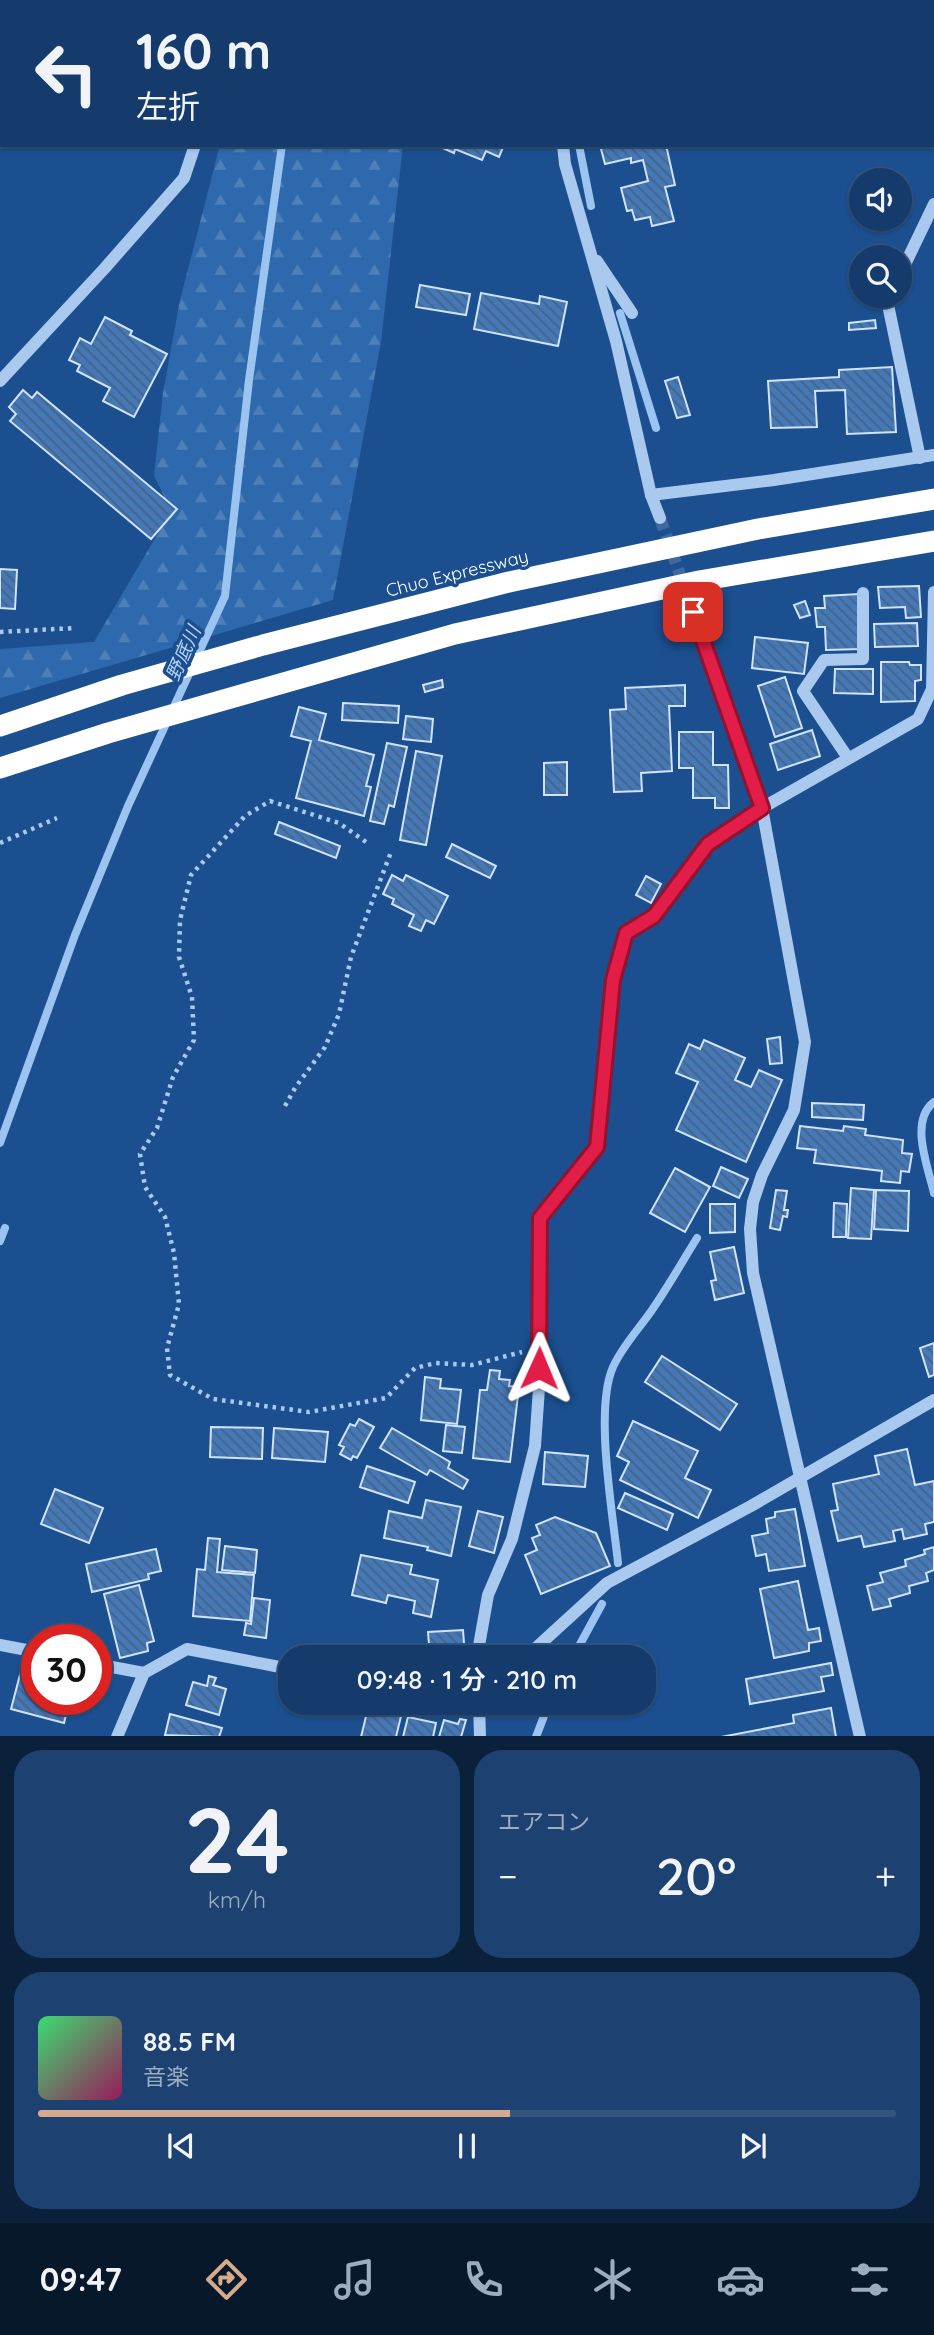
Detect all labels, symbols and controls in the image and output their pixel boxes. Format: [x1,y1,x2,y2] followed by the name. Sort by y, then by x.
[136,20,271,81] text: 160 m
[21,28,112,119] icon: left
[136,86,200,126] text: 左折
[849,168,912,308] map controls
[849,168,912,231] button: sound
[849,245,912,308] button: search
[383,544,531,602] street label: Chuo Expressway
[663,582,723,642] pin
[674,593,712,631] icon: arrive
[160,620,206,684] water label: 野底川
[502,1331,576,1405] position arrow
[21,1624,112,1715] speed limit sign: 30
[357,1663,577,1696] text: 09:48 · 1 分 · 210 m
[184,1782,290,1896] text: 24
[498,1807,590,1836] text: エアコン
[656,1843,736,1908] text: 20°
[498,1852,518,1900] text: −
[875,1852,896,1900] text: +
[208,1885,266,1914] text: km/h
[143,2025,236,2058] text: 88.5 FM
[143,2062,189,2091] text: 音楽
[162,2127,200,2165] icon: previous
[448,2127,486,2165] icon: pause
[734,2127,772,2165] icon: next
[202,2255,251,2304] icon: directions
[330,2255,379,2304] icon: music
[459,2255,508,2304] icon: phone
[588,2255,637,2304] icon: climate
[716,2255,765,2304] icon: car
[845,2255,894,2304] icon: filters
[40,2259,122,2299] text: 09:47

